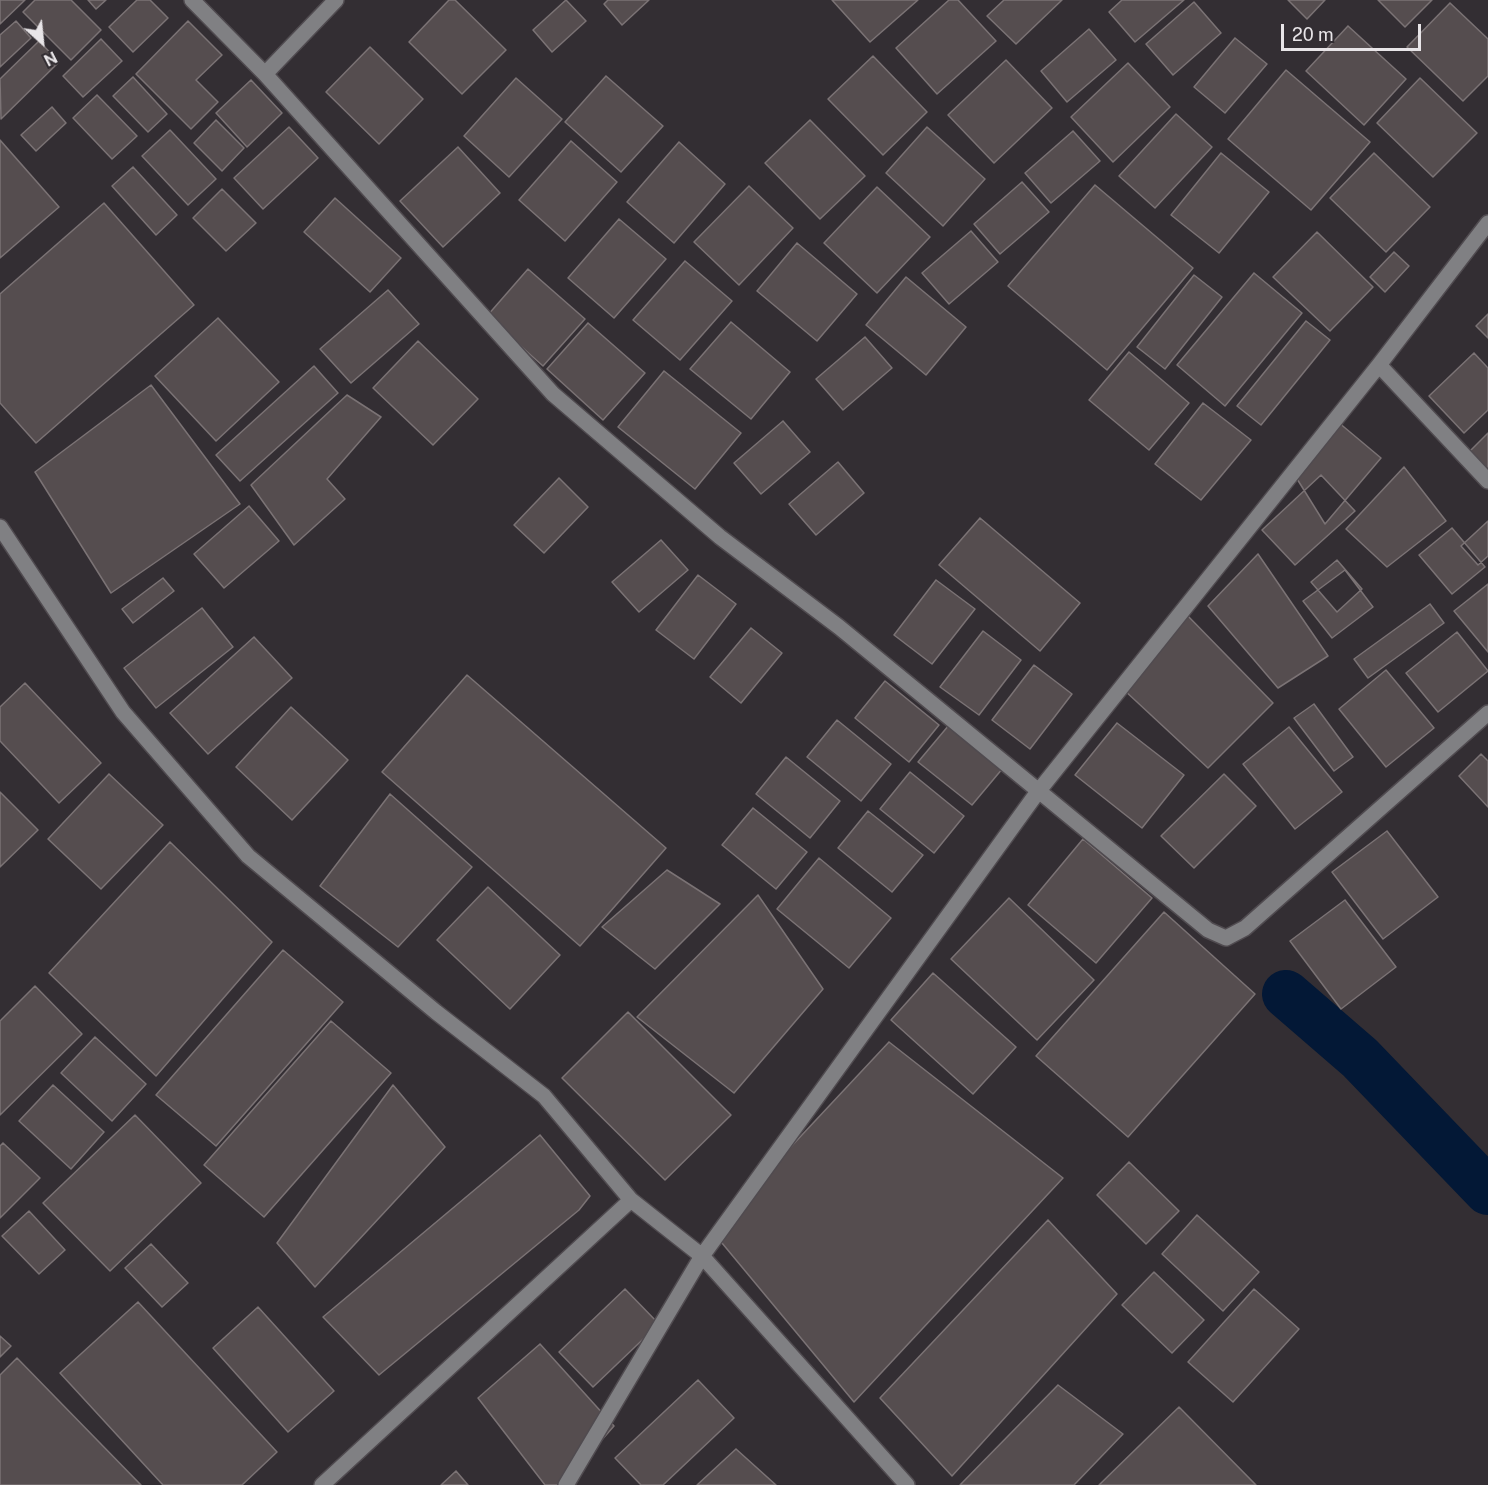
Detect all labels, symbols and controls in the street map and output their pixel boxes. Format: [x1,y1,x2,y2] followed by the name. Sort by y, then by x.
[12,12,72,72] north arrow
[1284,12,1424,50] scale bar
[1292,24,1334,45] text: 20 m
[41,47,60,70] text: N

